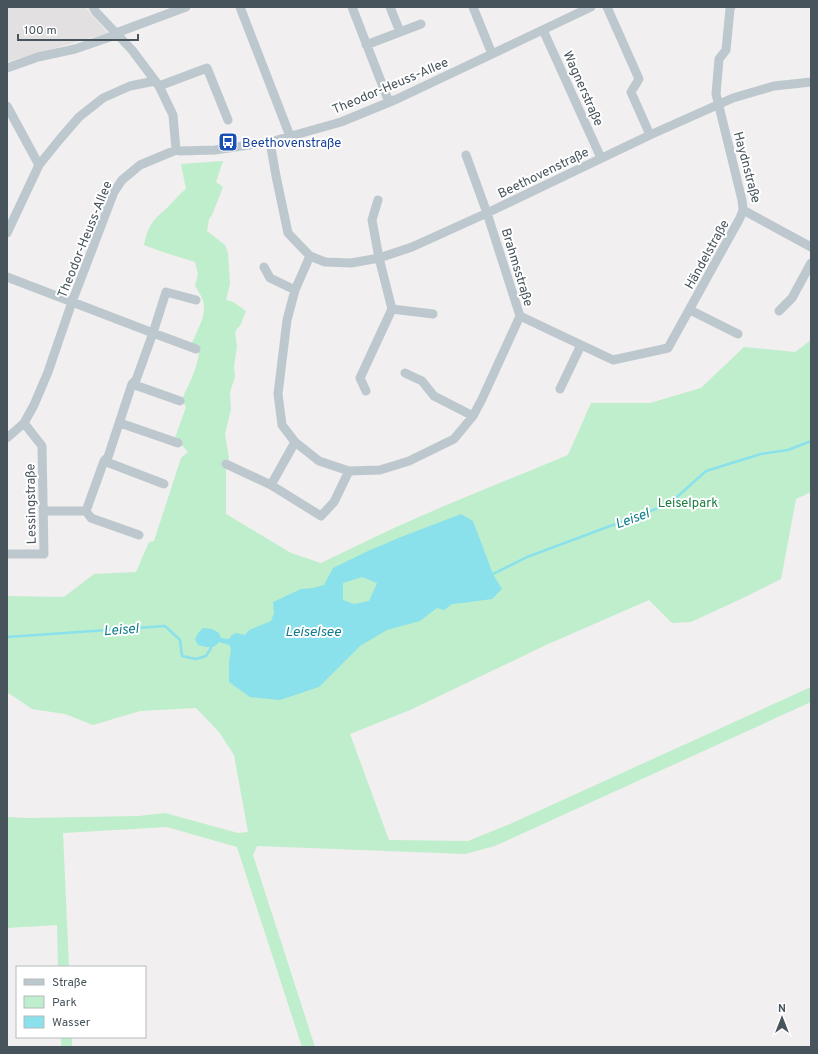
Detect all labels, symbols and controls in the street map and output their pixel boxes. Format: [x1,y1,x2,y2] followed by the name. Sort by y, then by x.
[18,16,138,42] scale bar
[24,23,57,39] text: 100 m
[558,49,606,129] street label: Wagnerstraße
[330,55,451,119] street label: Theodor-Heuss-Allee
[729,130,763,205] street label: Haydnstraße
[217,131,239,153] bus stop icon: Beethovenstraße
[242,136,341,152] place label: Beethovenstraße
[496,145,592,203] street label: Beethovenstraße
[55,179,117,301] street label: Theodor-Heuss-Allee
[682,217,733,292] street label: Händelstraße
[497,227,536,309] street label: Brahmsstraße
[23,464,41,544] street label: Lessingstraße
[658,496,718,512] park label: Leiselpark
[613,505,653,533] water label: Leisel
[103,621,141,640] water label: Leisel
[285,624,342,641] water label: Leiselsee
[16,966,146,1038] legend
[52,975,87,991] text: Straße
[52,995,77,1011] text: Park
[762,998,802,1038] north arrow
[778,1002,786,1016] text: N
[52,1015,91,1031] text: Wasser

